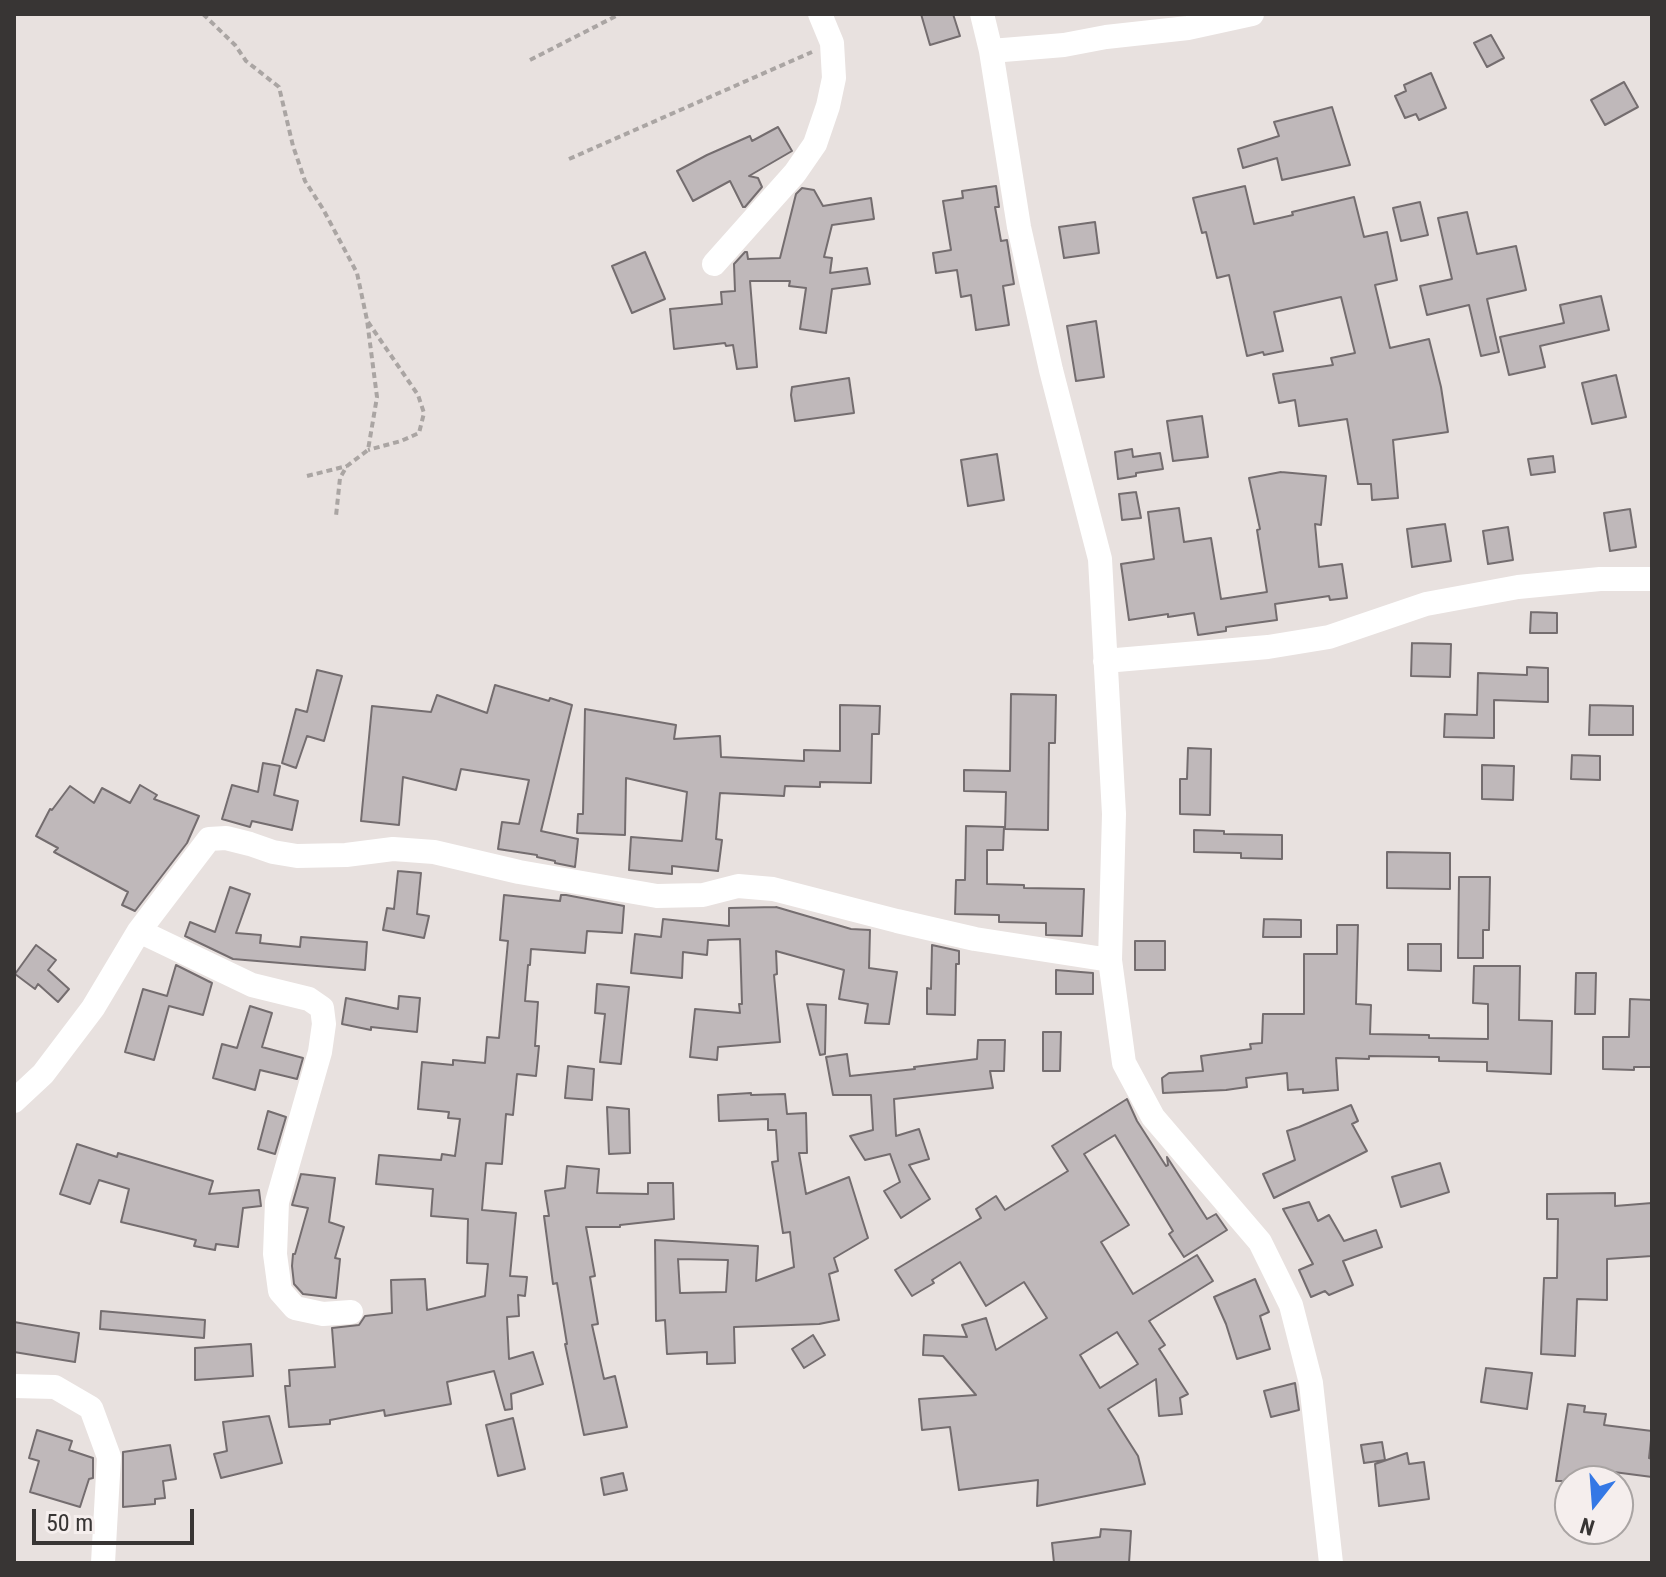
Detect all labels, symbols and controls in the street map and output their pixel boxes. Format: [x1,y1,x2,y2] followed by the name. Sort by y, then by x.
[1554,1465,1634,1545] north arrow
[36,1493,198,1543] scale bar
[46,1509,93,1537] text: 50 m
[1577,1513,1598,1540] text: N

